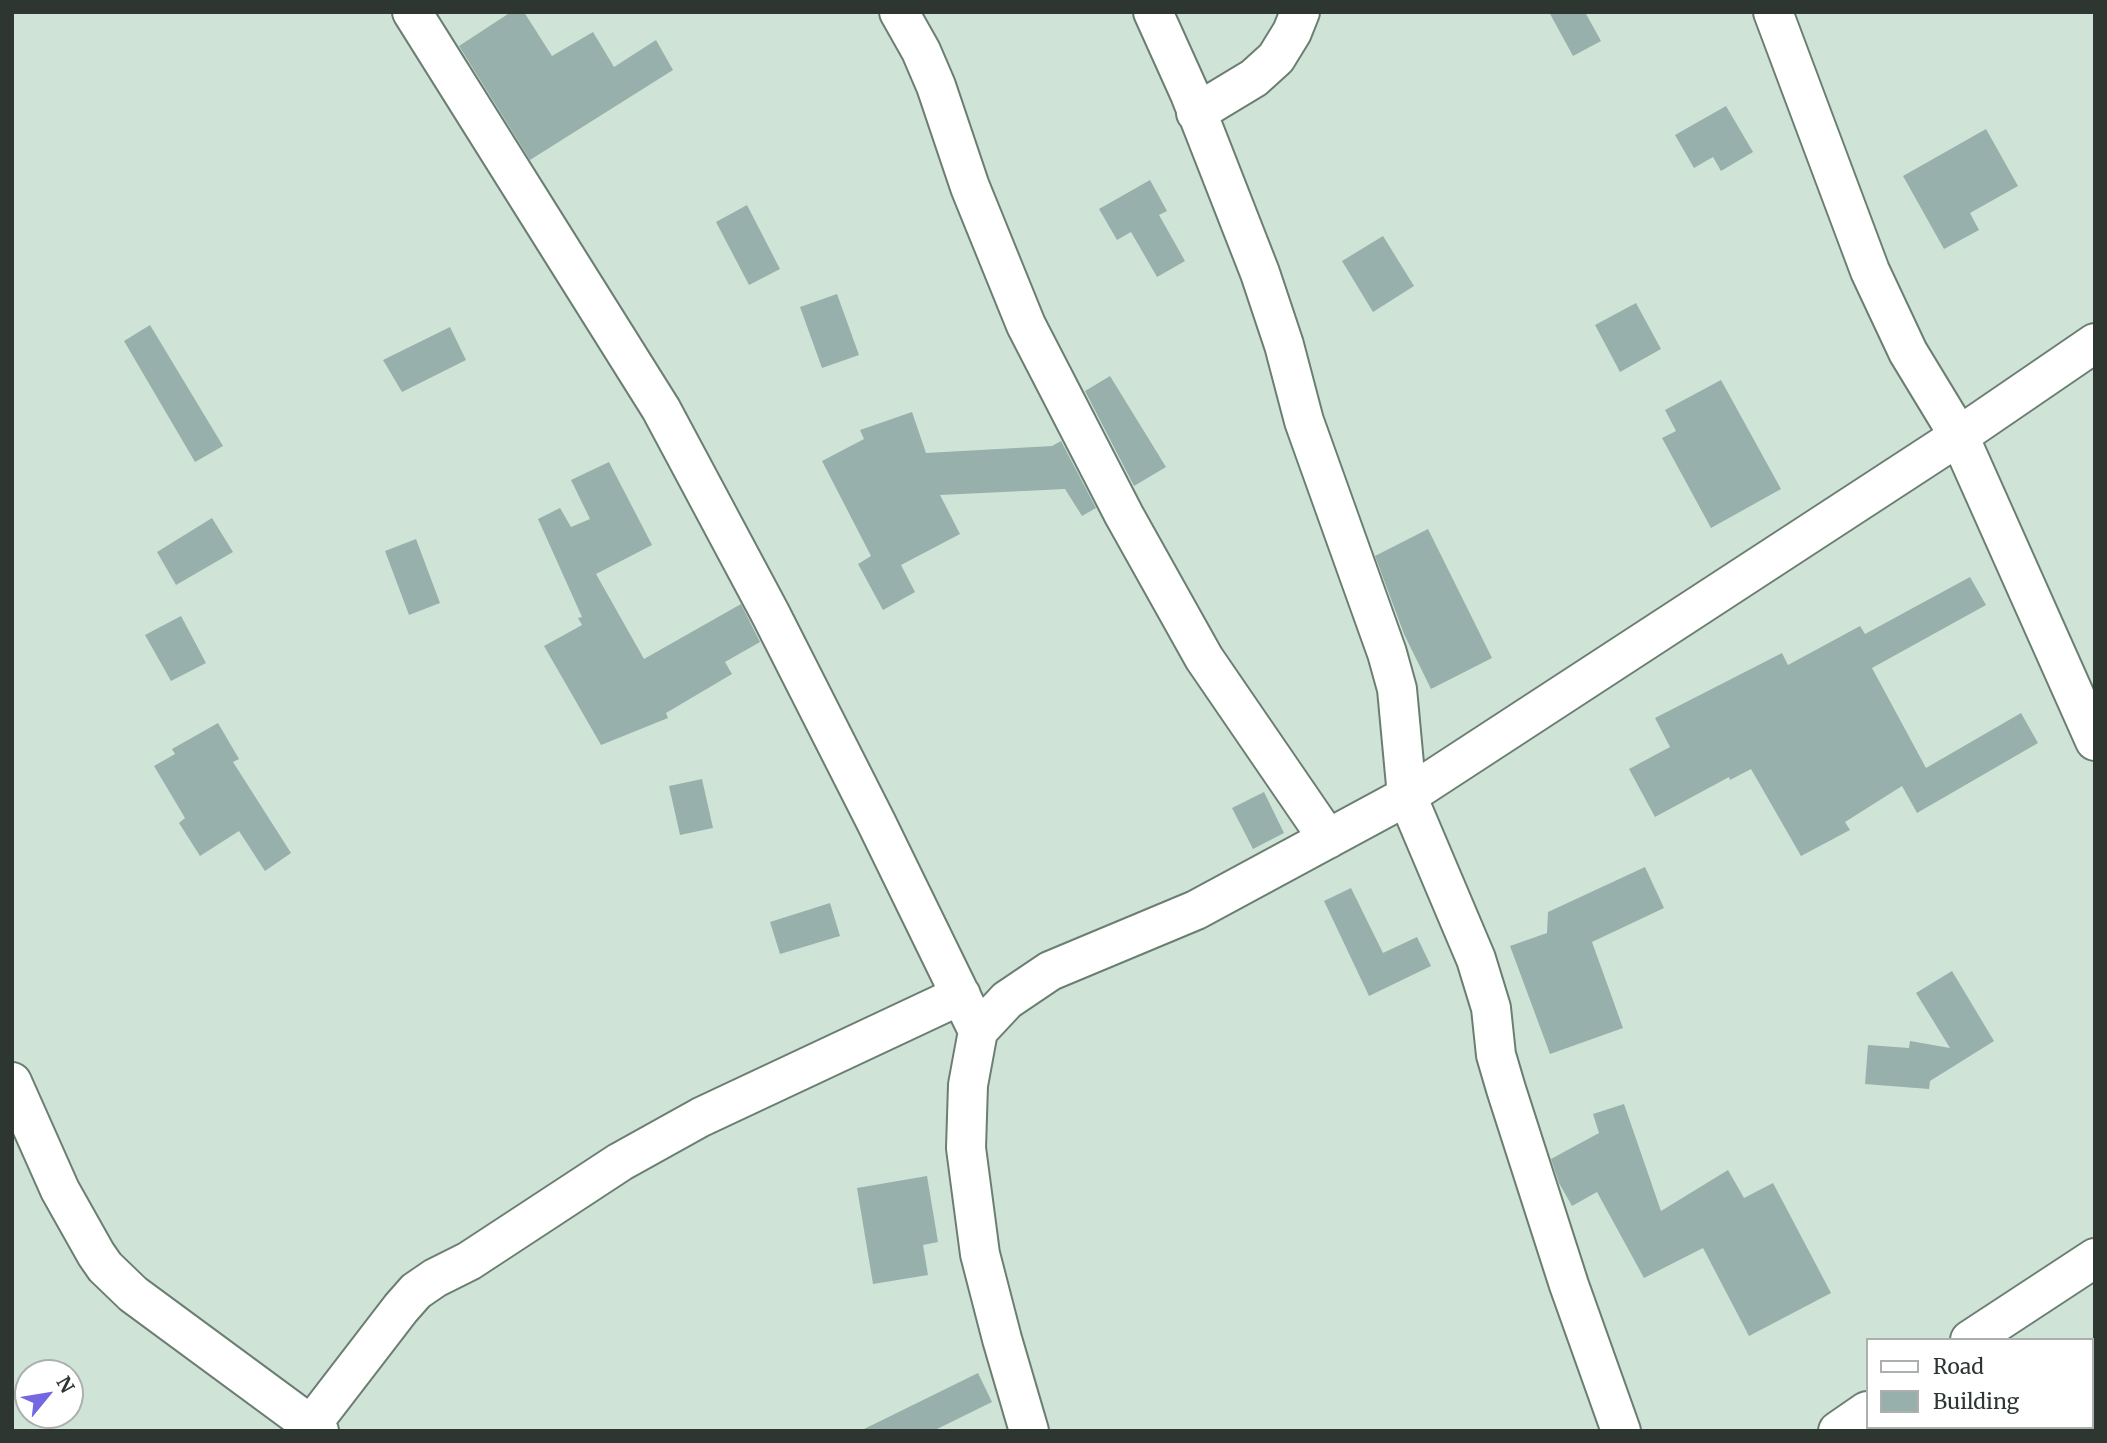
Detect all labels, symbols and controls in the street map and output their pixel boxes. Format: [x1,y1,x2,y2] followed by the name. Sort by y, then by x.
[1866,1338,2093,1429] legend
[1933,1353,1984,1380] text: Road
[14,1359,84,1429] north arrow
[51,1372,80,1397] text: N
[1933,1388,2019,1415] text: Building

